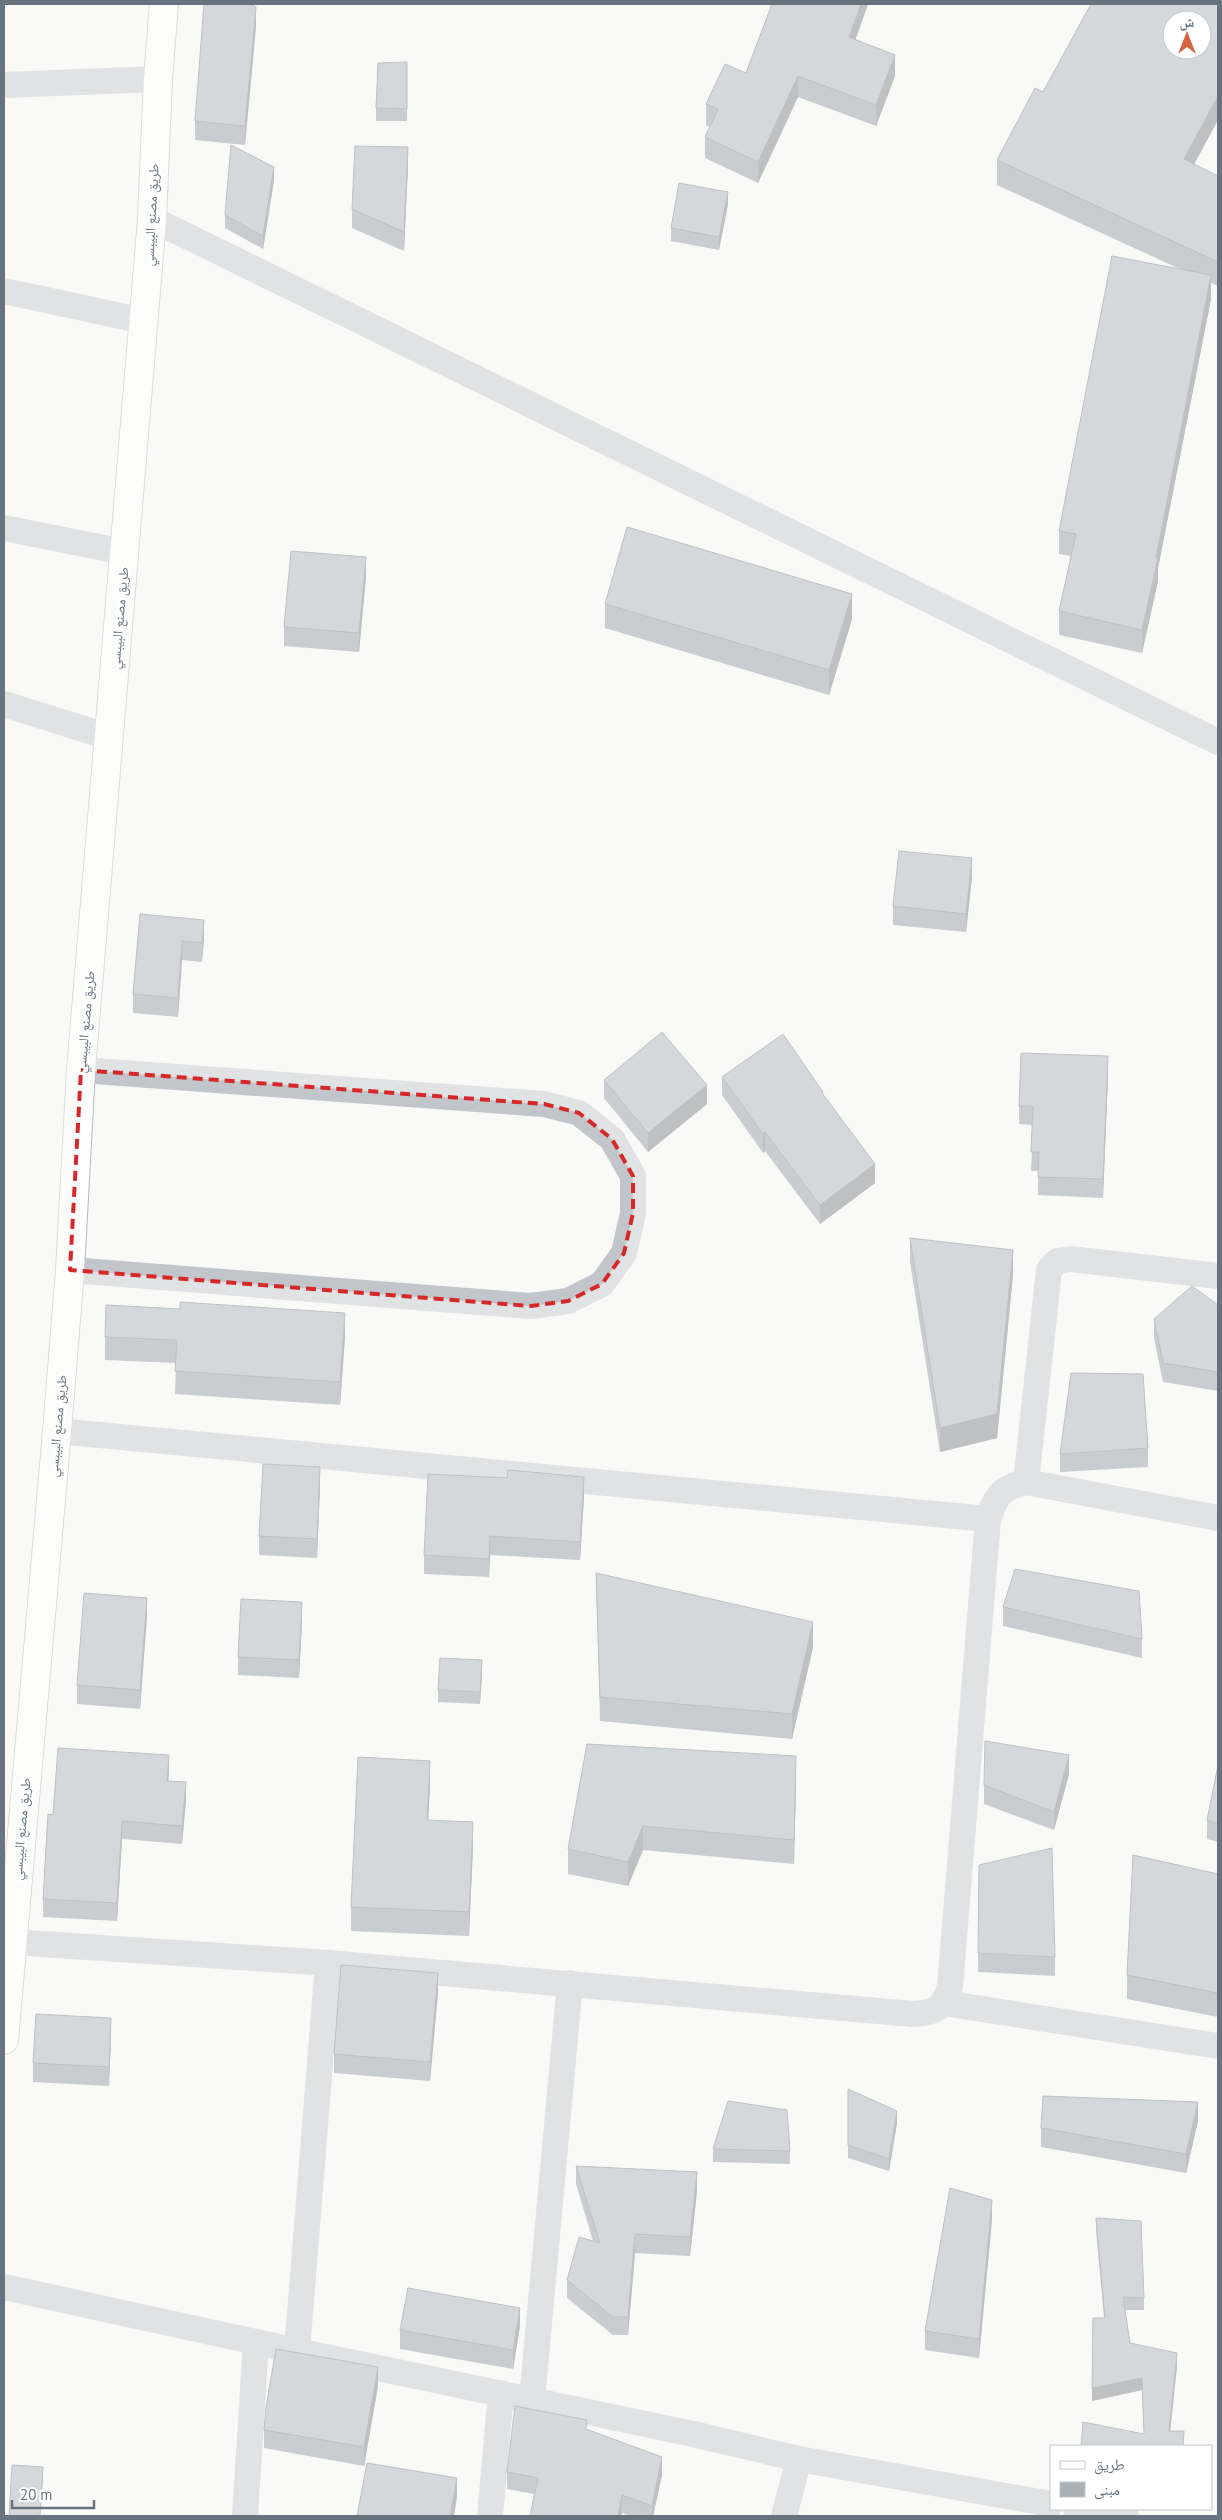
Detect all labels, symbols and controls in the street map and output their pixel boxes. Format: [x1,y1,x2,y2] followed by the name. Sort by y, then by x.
[1162,10,1212,60] north arrow
[1180,13,1195,31] text: ش
[139,163,165,267] street label: طريق مصنع البيبسي
[106,566,135,670] street label: طريق مصنع البيبسي
[72,970,101,1074] street label: طريق مصنع البيبسي
[44,1374,73,1478] street label: طريق مصنع البيبسي
[8,1777,37,1881] street label: طريق مصنع البيبسي
[1050,2445,1212,2510] legend
[1094,2455,1125,2475] text: طريق
[12,2478,95,2510] scale bar
[1094,2480,1120,2500] text: مبنى
[20,2485,53,2504] text: 20 m

